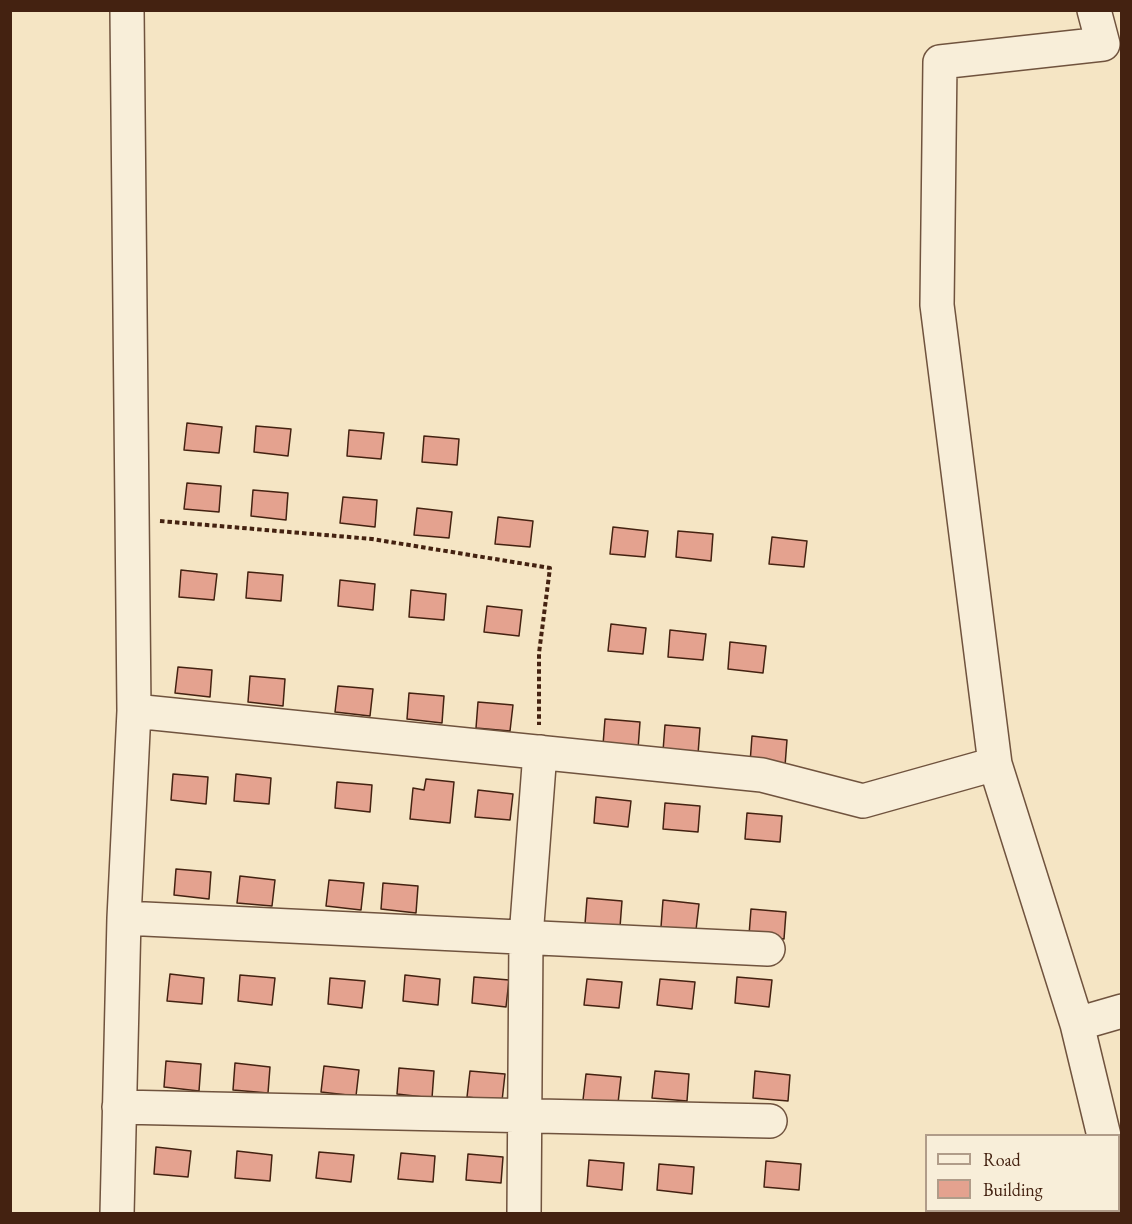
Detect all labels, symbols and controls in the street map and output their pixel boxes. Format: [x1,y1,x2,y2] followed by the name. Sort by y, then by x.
[925,1134,1120,1212] legend
[983,1148,1021,1171] text: Road
[983,1178,1043,1201] text: Building

